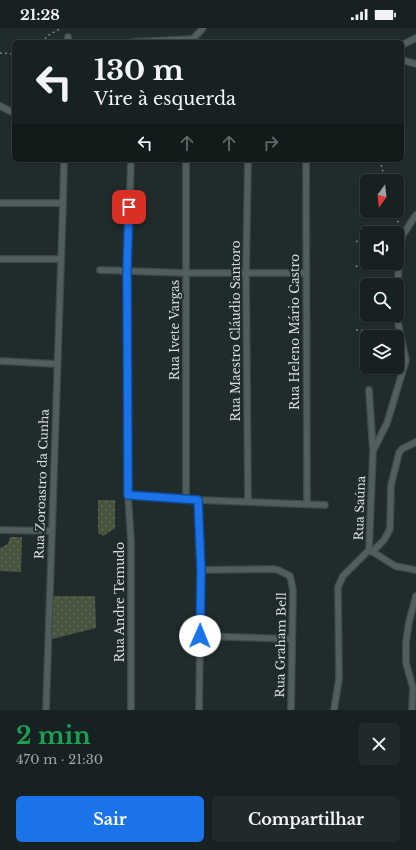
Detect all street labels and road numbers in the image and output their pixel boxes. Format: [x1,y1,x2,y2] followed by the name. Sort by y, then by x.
[228,240,243,422] street label: Rua Maestro Cláudio Santoro
[287,254,302,410] street label: Rua Heleno Mário Castro
[167,280,182,380] street label: Rua Ivete Vargas
[31,408,52,559] street label: Rua Zoroastro da Cunha
[351,475,368,541] street label: Rua Saúna
[112,542,127,662] street label: Rua Andre Temudo
[272,592,289,698] street label: Rua Graham Bell

